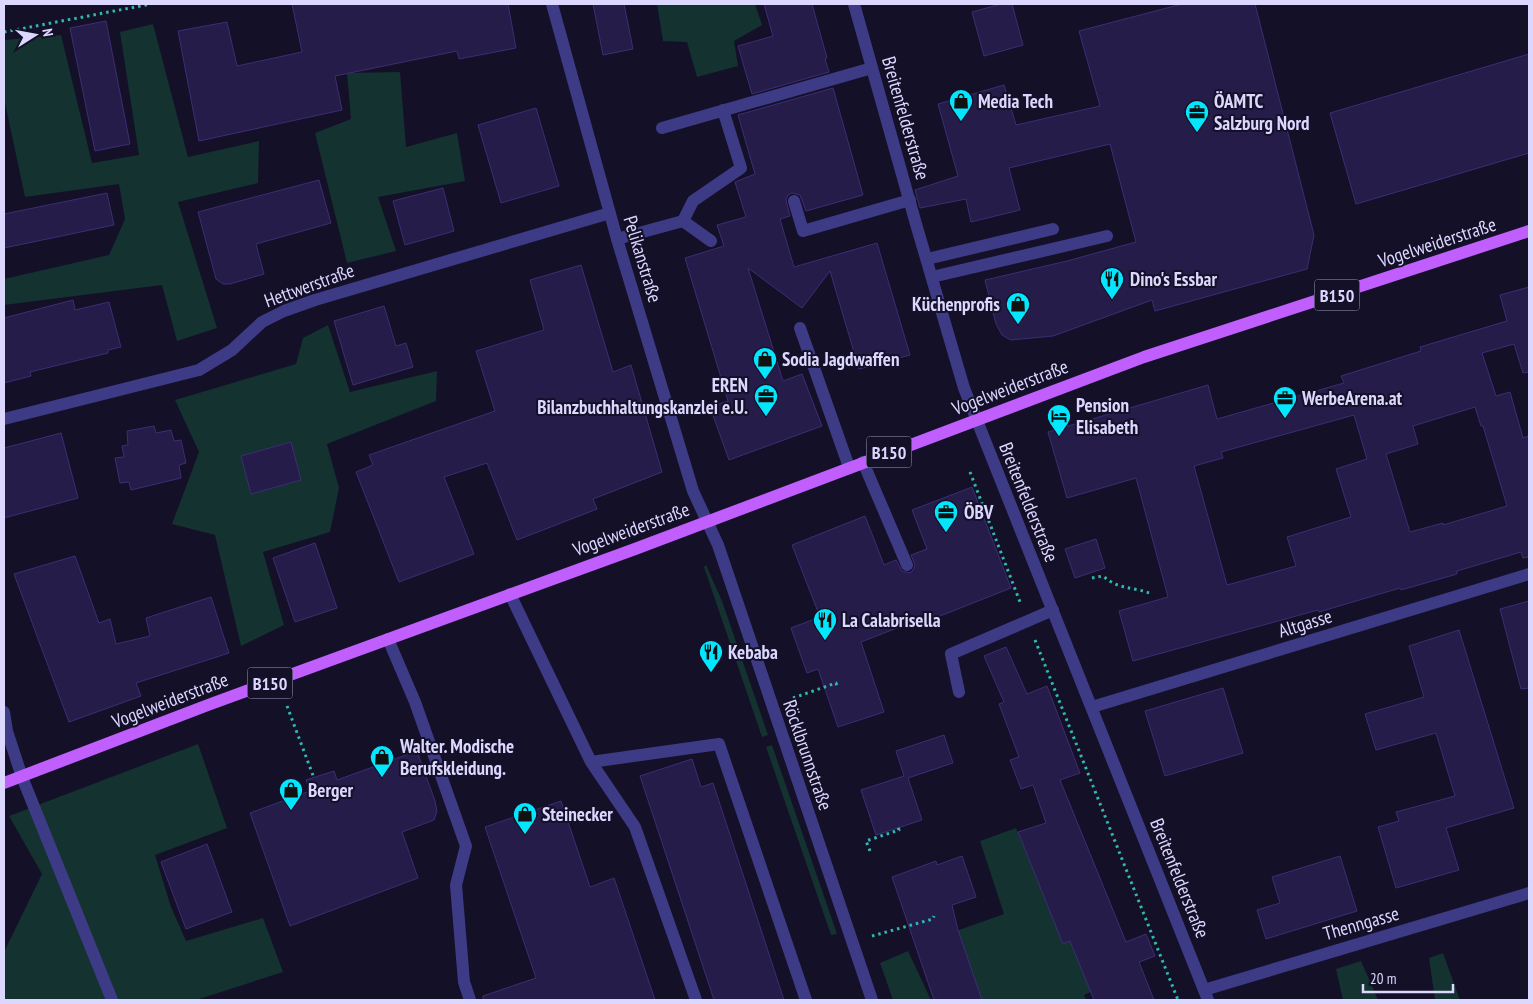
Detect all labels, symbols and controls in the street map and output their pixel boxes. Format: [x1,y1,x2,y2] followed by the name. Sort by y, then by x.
[10,10,60,60] north arrow
[38,27,57,38] text: N
[877,54,935,183] street label: Breitenfelderstraße
[948,88,974,122] shop icon: Media Tech
[978,89,1053,113] place label: Media Tech
[1214,89,1310,135] place label: ÖAMTC Salzburg Nord
[1184,99,1210,133] office icon: ÖAMTC Salzburg Nord
[1374,212,1499,273] street label: Vogelweiderstraße
[618,213,668,305] street label: Pelikanstraße
[261,258,357,312] street label: Hettwerstraße
[1099,266,1125,300] restaurant icon: Dino's Essbar
[1130,267,1217,291] place label: Dino's Essbar
[1314,280,1360,310] road number: B150
[1005,291,1031,325] shop icon: Küchenprofis
[912,292,1000,316] place label: Küchenprofis
[752,346,778,380] shop icon: Sodia Jagdwaffen
[782,347,899,371] place label: Sodia Jagdwaffen
[948,354,1072,420] street label: Vogelweiderstraße
[537,373,748,419] place label: EREN Bilanzbuchhaltungskanzlei e.U.
[753,383,779,417] office icon: EREN Bilanzbuchhaltungskanzlei e.U.
[1272,385,1298,419] office icon: WerbeArena.at
[1301,386,1402,410] place label: WerbeArena.at
[1076,393,1138,439] place label: Pension Elisabeth
[1046,403,1072,437] hotel icon: Pension Elisabeth
[866,437,912,468] road number: B150
[994,439,1064,566] street label: Breitenfelderstraße
[568,497,693,562] street label: Vogelweiderstraße
[933,499,959,533] office icon: ÖBV
[964,500,994,524] place label: ÖBV
[1275,603,1335,643] street label: Altgasse
[812,607,838,641] restaurant icon: La Calabrisella
[842,608,941,632] place label: La Calabrisella
[698,639,724,673] restaurant icon: Kebaba
[728,640,778,664] place label: Kebaba
[108,667,232,733] street label: Vogelweiderstraße
[248,668,292,698] road number: B150
[778,697,838,813] street label: Röcklbrunnstraße
[399,734,514,780] place label: Walter. Modische Berufskleidung.
[369,744,395,778] shop icon: Walter. Modische Berufskleidung.
[278,777,304,811] shop icon: Berger
[308,778,354,802] place label: Berger
[512,801,538,835] shop icon: Steinecker
[542,802,613,826] place label: Steinecker
[1145,815,1215,942] street label: Breitenfelderstraße
[1320,901,1402,945] street label: Thenngasse
[1363,962,1453,994] scale bar
[1370,969,1396,988] text: 20 m

